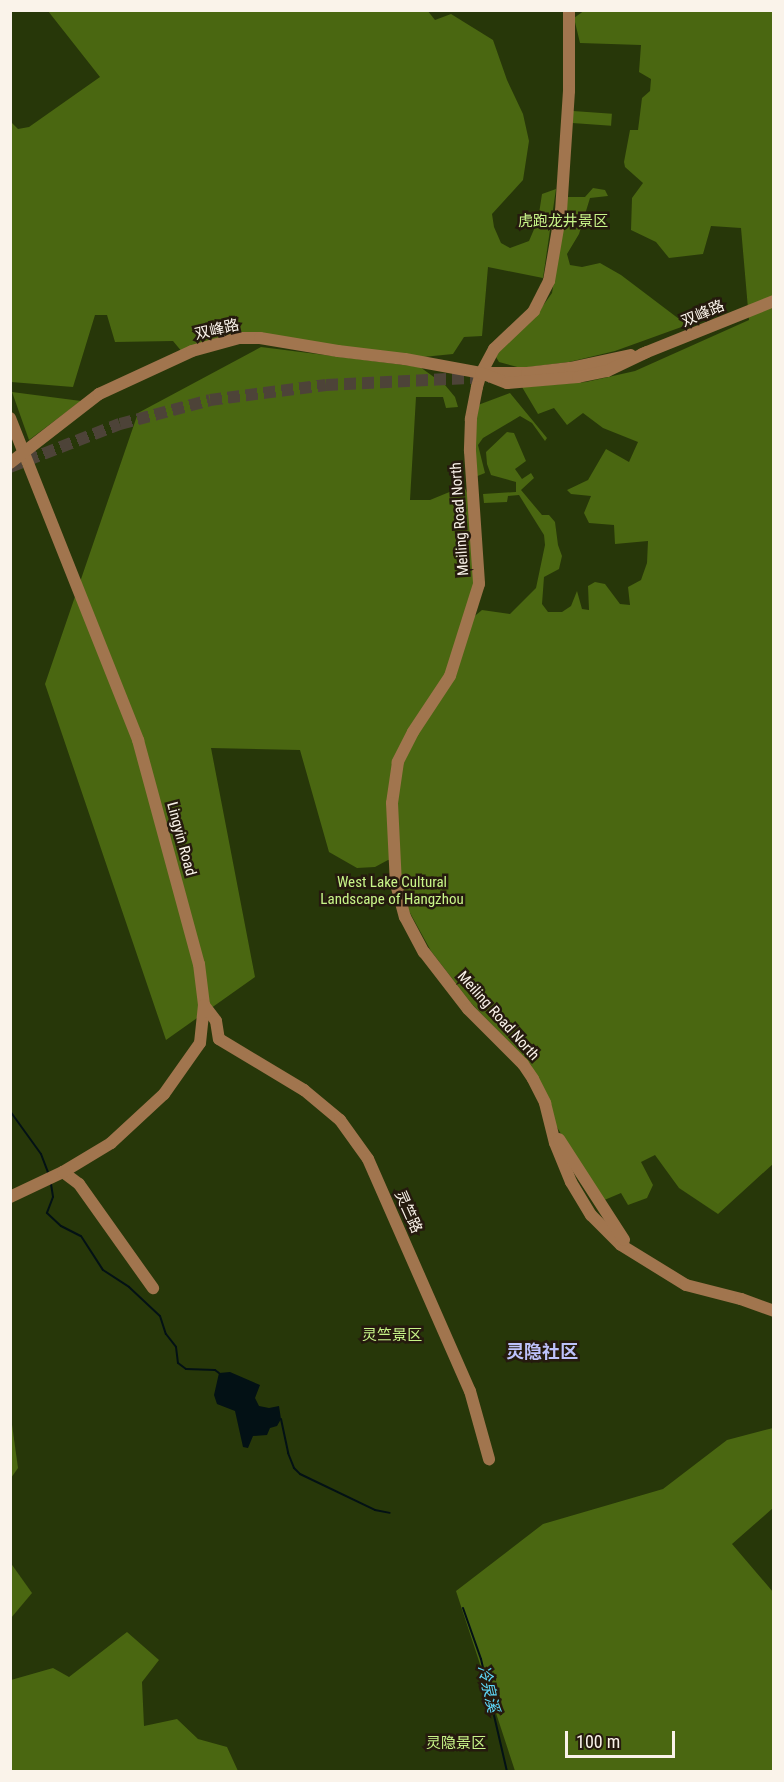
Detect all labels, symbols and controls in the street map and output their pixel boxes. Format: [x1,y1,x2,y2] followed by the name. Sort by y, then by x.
[518,213,608,231] park label: 虎跑龙井景区
[679,297,727,331] street label: 双峰路
[193,316,241,344] street label: 双峰路
[447,462,473,576] street label: Meiling Road North
[163,800,199,878] street label: Lingyin Road
[320,873,464,908] park label: West Lake Cultural Landscape of Hangzhou
[453,968,543,1064] street label: Meiling Road North
[391,1188,425,1236] street label: 灵竺路
[362,1327,422,1345] park label: 灵竺景区
[506,1341,578,1363] district label: 灵隐社区
[473,1663,503,1715] water label: 冷泉溪
[568,1719,678,1757] scale bar
[576,1731,620,1752] text: 100 m
[426,1735,486,1753] park label: 灵隐景区

